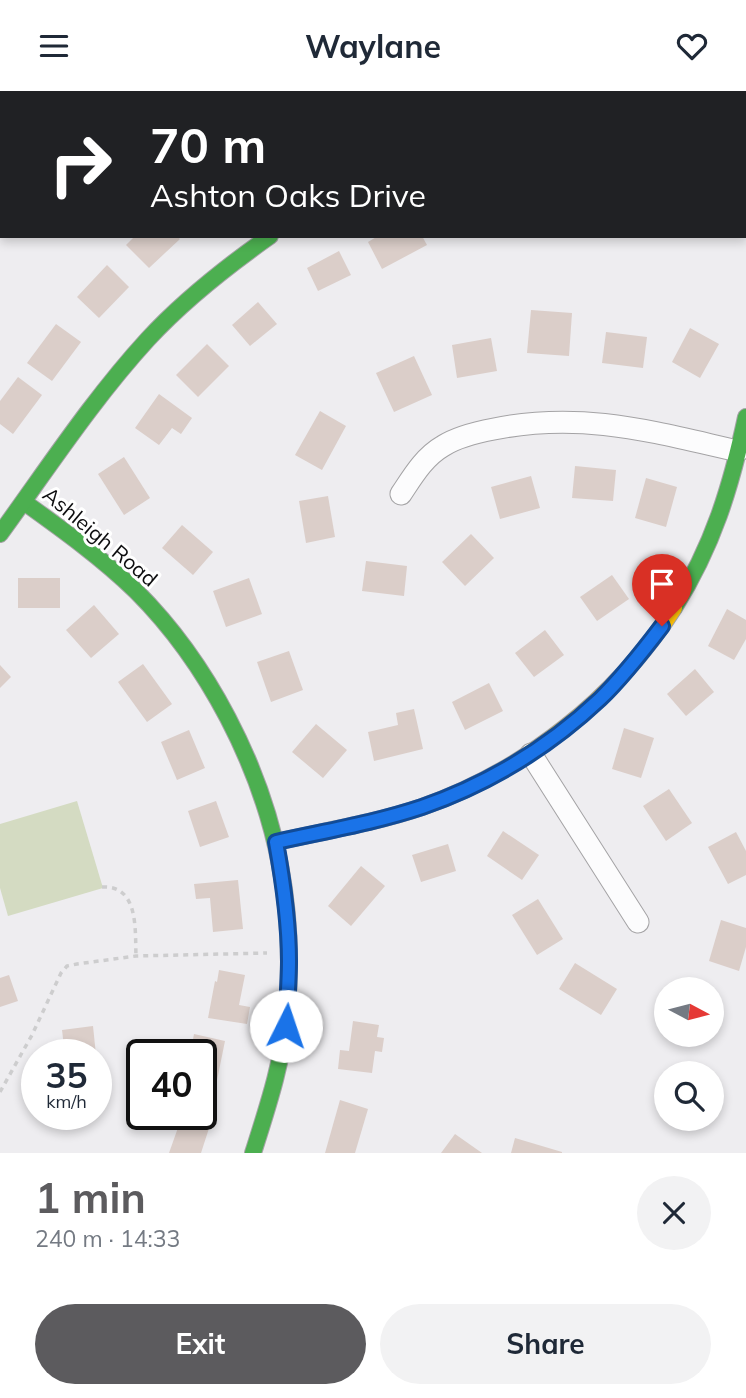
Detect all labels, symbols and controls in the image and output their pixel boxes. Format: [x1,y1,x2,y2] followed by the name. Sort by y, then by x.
[305,26,441,66] text: Waylane
[35,27,73,65] icon: menu
[673,27,711,65] icon: heart
[150,114,266,175] text: 70 m
[35,119,126,210] icon: right
[150,175,426,215] text: Ashton Oaks Drive
[38,481,163,592] street label: Ashleigh Road
[632,554,692,626] pin
[643,565,681,603] icon: arrive
[654,977,724,1047] north arrow
[654,977,724,1131] map controls
[249,989,323,1063] position arrow
[126,1039,217,1130] speed limit sign: 40
[45,1053,88,1097] text: 35
[654,1061,724,1131] button: search
[46,1090,87,1113] text: km/h
[35,1171,146,1224] text: 1 min
[637,1176,711,1250] button: close
[35,1224,180,1253] text: 240 m · 14:33
[35,1304,366,1384] button: Exit
[380,1304,711,1384] button: Share

